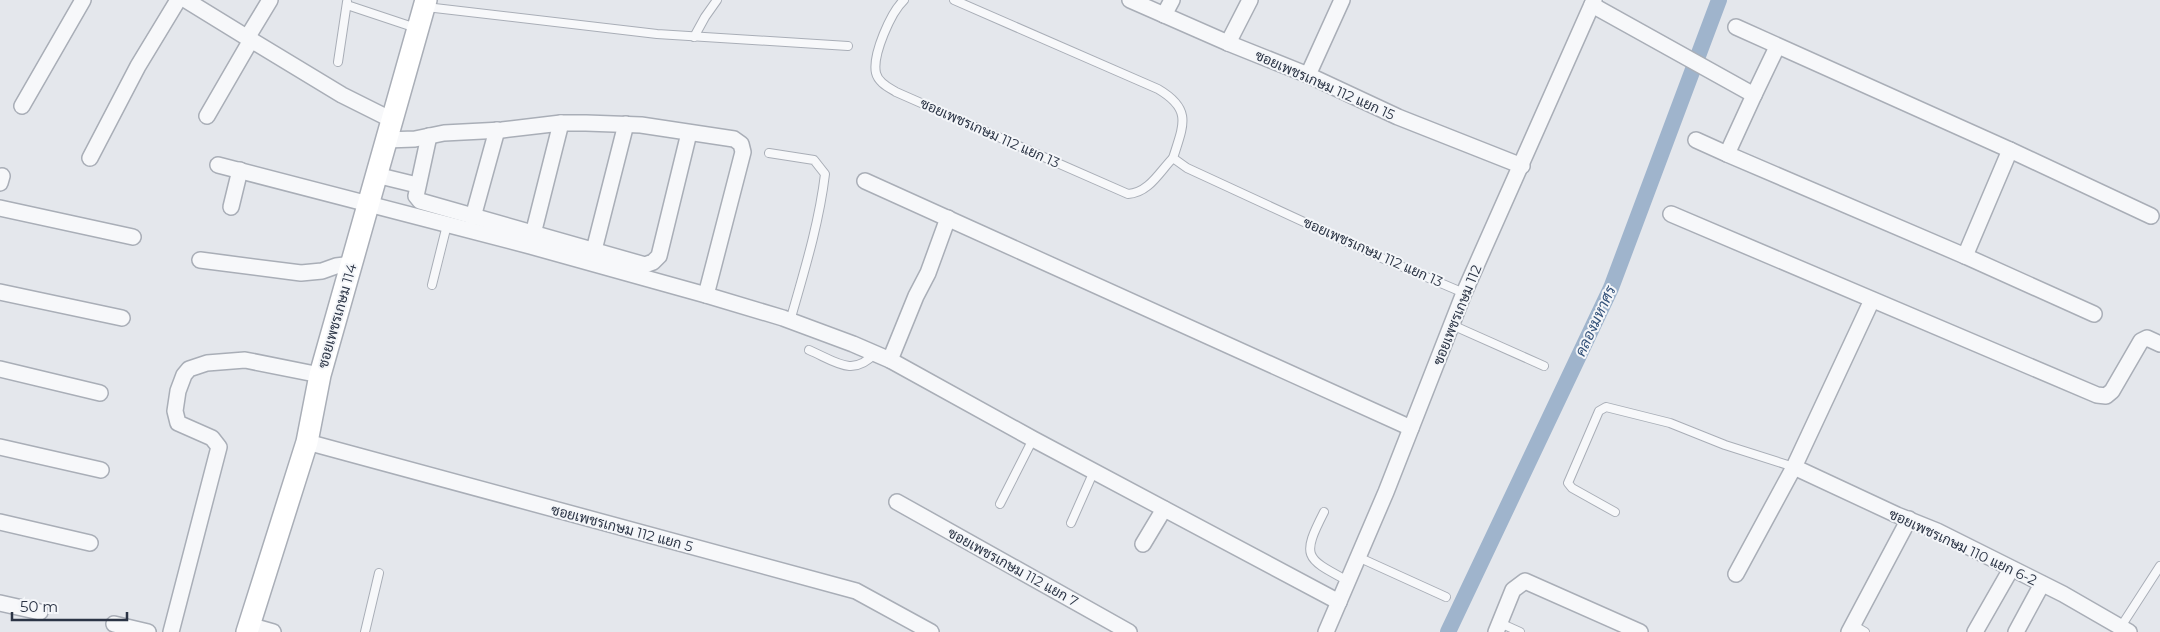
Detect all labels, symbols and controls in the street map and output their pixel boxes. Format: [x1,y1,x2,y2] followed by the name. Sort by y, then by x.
[1252,46,1398,124] street label: ซอยเพชรเกษม 112 แยก 15
[917,94,1063,172] street label: ซอยเพชรเกษม 112 แยก 13
[1300,213,1446,291] street label: ซอยเพชรเกษม 112 แยก 13
[313,261,361,370] street label: ซอยเพชรเกษม 114
[1429,262,1485,368] street label: ซอยเพชรเกษม 112
[1570,282,1620,359] water label: คลองมหาศร
[549,500,695,556] street label: ซอยเพชรเกษม 112 แยก 5
[1886,505,2040,589] street label: ซอยเพชรเกษม 110 แยก 6-2
[945,524,1081,610] street label: ซอยเพชรเกษม 112 แยก 7
[12,590,128,622] scale bar
[20,597,58,616] text: 50 m

